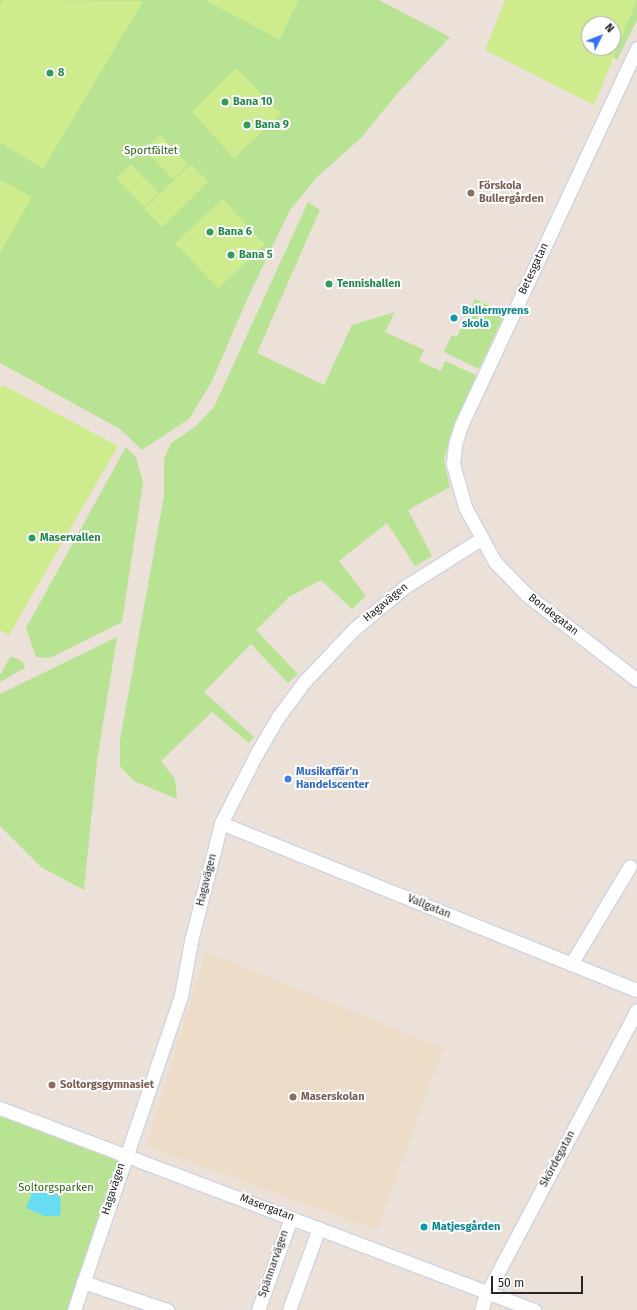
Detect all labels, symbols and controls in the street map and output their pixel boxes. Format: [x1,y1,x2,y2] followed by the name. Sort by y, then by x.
[581,16,621,56] north arrow
[602,21,617,35] text: N
[58,66,64,80] place label: 8
[45,68,55,78] marker: 8
[233,95,272,109] place label: Bana 10
[220,97,230,107] marker: Bana 10
[255,118,289,132] place label: Bana 9
[242,120,252,130] marker: Bana 9
[124,144,178,158] park label: Sportfältet
[479,180,544,206] place label: Förskola Bullergården
[466,188,476,198] marker: Förskola Bullergården
[218,225,252,239] place label: Bana 6
[205,227,215,237] marker: Bana 6
[516,241,552,297] street label: Betesgatan
[239,248,273,262] place label: Bana 5
[226,250,236,260] marker: Bana 5
[337,277,401,291] place label: Tennishallen
[324,279,334,289] marker: Tennishallen
[462,305,529,331] place label: Bullermyrens skola
[449,313,459,323] marker: Bullermyrens skola
[40,531,101,545] place label: Maservallen
[27,533,37,543] marker: Maservallen
[361,581,411,625] street label: Hagavägen
[525,591,581,639] street label: Bondegatan
[296,766,369,792] place label: Musikaffär'n Handelscenter
[283,774,293,784] marker: Musikaffär'n Handelscenter
[194,852,220,908] street label: Hagavägen
[405,892,453,922] street label: Vallgatan
[60,1078,154,1092] place label: Soltorgsgymnasiet
[47,1080,57,1090] marker: Soltorgsgymnasiet
[301,1090,364,1104] place label: Maserskolan
[288,1092,298,1102] marker: Maserskolan
[538,1128,578,1190] street label: Skördegatan
[99,1161,129,1217] street label: Hagavägen
[18,1181,94,1195] park label: Soltorgsparken
[238,1192,296,1224] street label: Masergatan
[432,1220,500,1234] place label: Matjesgården
[419,1222,429,1232] marker: Matjesgården
[256,1228,292,1300] street label: Spännarvägen
[493,1268,585,1294] scale bar
[498,1276,524,1290] text: 50 m

